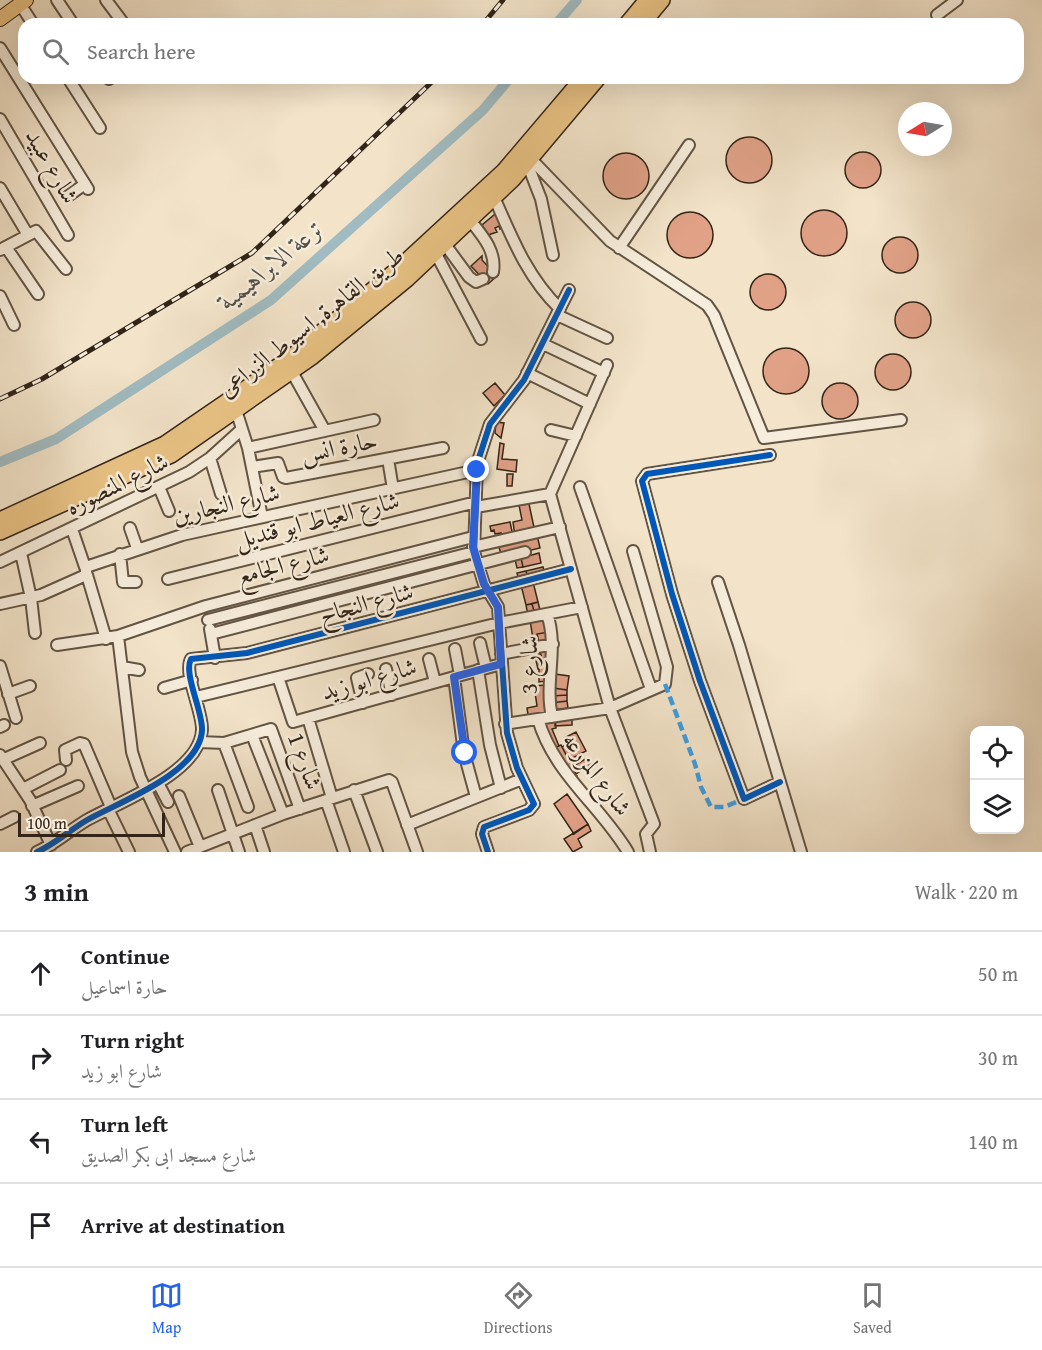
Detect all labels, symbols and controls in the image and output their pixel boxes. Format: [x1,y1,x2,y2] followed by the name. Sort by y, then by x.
[18,18,1024,84] search box
[39,35,72,68] icon: search
[87,35,196,67] text: Search here
[898,102,952,156] north arrow
[14,122,88,211] street label: شارع عبيد
[207,208,333,320] water label: ترعة الابراهيمية
[210,238,411,405] street label: طريق القاهرة, اسيوط الزراعى
[298,422,380,471] street label: حارة انس
[59,444,175,526] street label: شارع المنصوره
[463,456,489,482] route end
[169,474,284,536] street label: شارع النجارين
[231,482,404,560] street label: شارع العياط ابو قنديل
[233,536,334,598] street label: شارع الجامع
[315,573,418,636] street label: شارع النجاح
[511,636,549,694] street label: شارع 3
[317,648,421,712] street label: شارع ابو زيد
[552,724,641,825] street label: شارع المزرعه
[970,726,1024,834] map controls
[970,726,1024,780] button: locate
[276,727,332,795] street label: شارع 1
[451,739,477,765] route start
[970,780,1024,834] button: layers
[18,810,165,838] scale bar
[27,811,67,835] text: 100 m
[24,872,89,911] text: 3 min
[915,877,1018,906] text: Walk · 220 m
[81,940,170,972] text: Continue
[24,957,57,990] icon: ahead
[978,959,1018,988] text: 50 m
[81,972,168,1001] text: حارة اسماعيل
[81,1024,184,1056] text: Turn right
[24,1041,57,1074] icon: right
[978,1043,1018,1072] text: 30 m
[81,1056,162,1085] text: شارع ابو زيد
[81,1108,168,1140] text: Turn left
[24,1125,57,1158] icon: left
[968,1127,1018,1156] text: 140 m
[81,1140,256,1169] text: شارع مسجد ابى بكر الصديق
[24,1209,57,1242] icon: arrive
[81,1209,285,1241] text: Arrive at destination
[150,1279,183,1339] tab: Map
[484,1279,553,1339] tab: Directions
[853,1279,892,1339] tab: Saved

